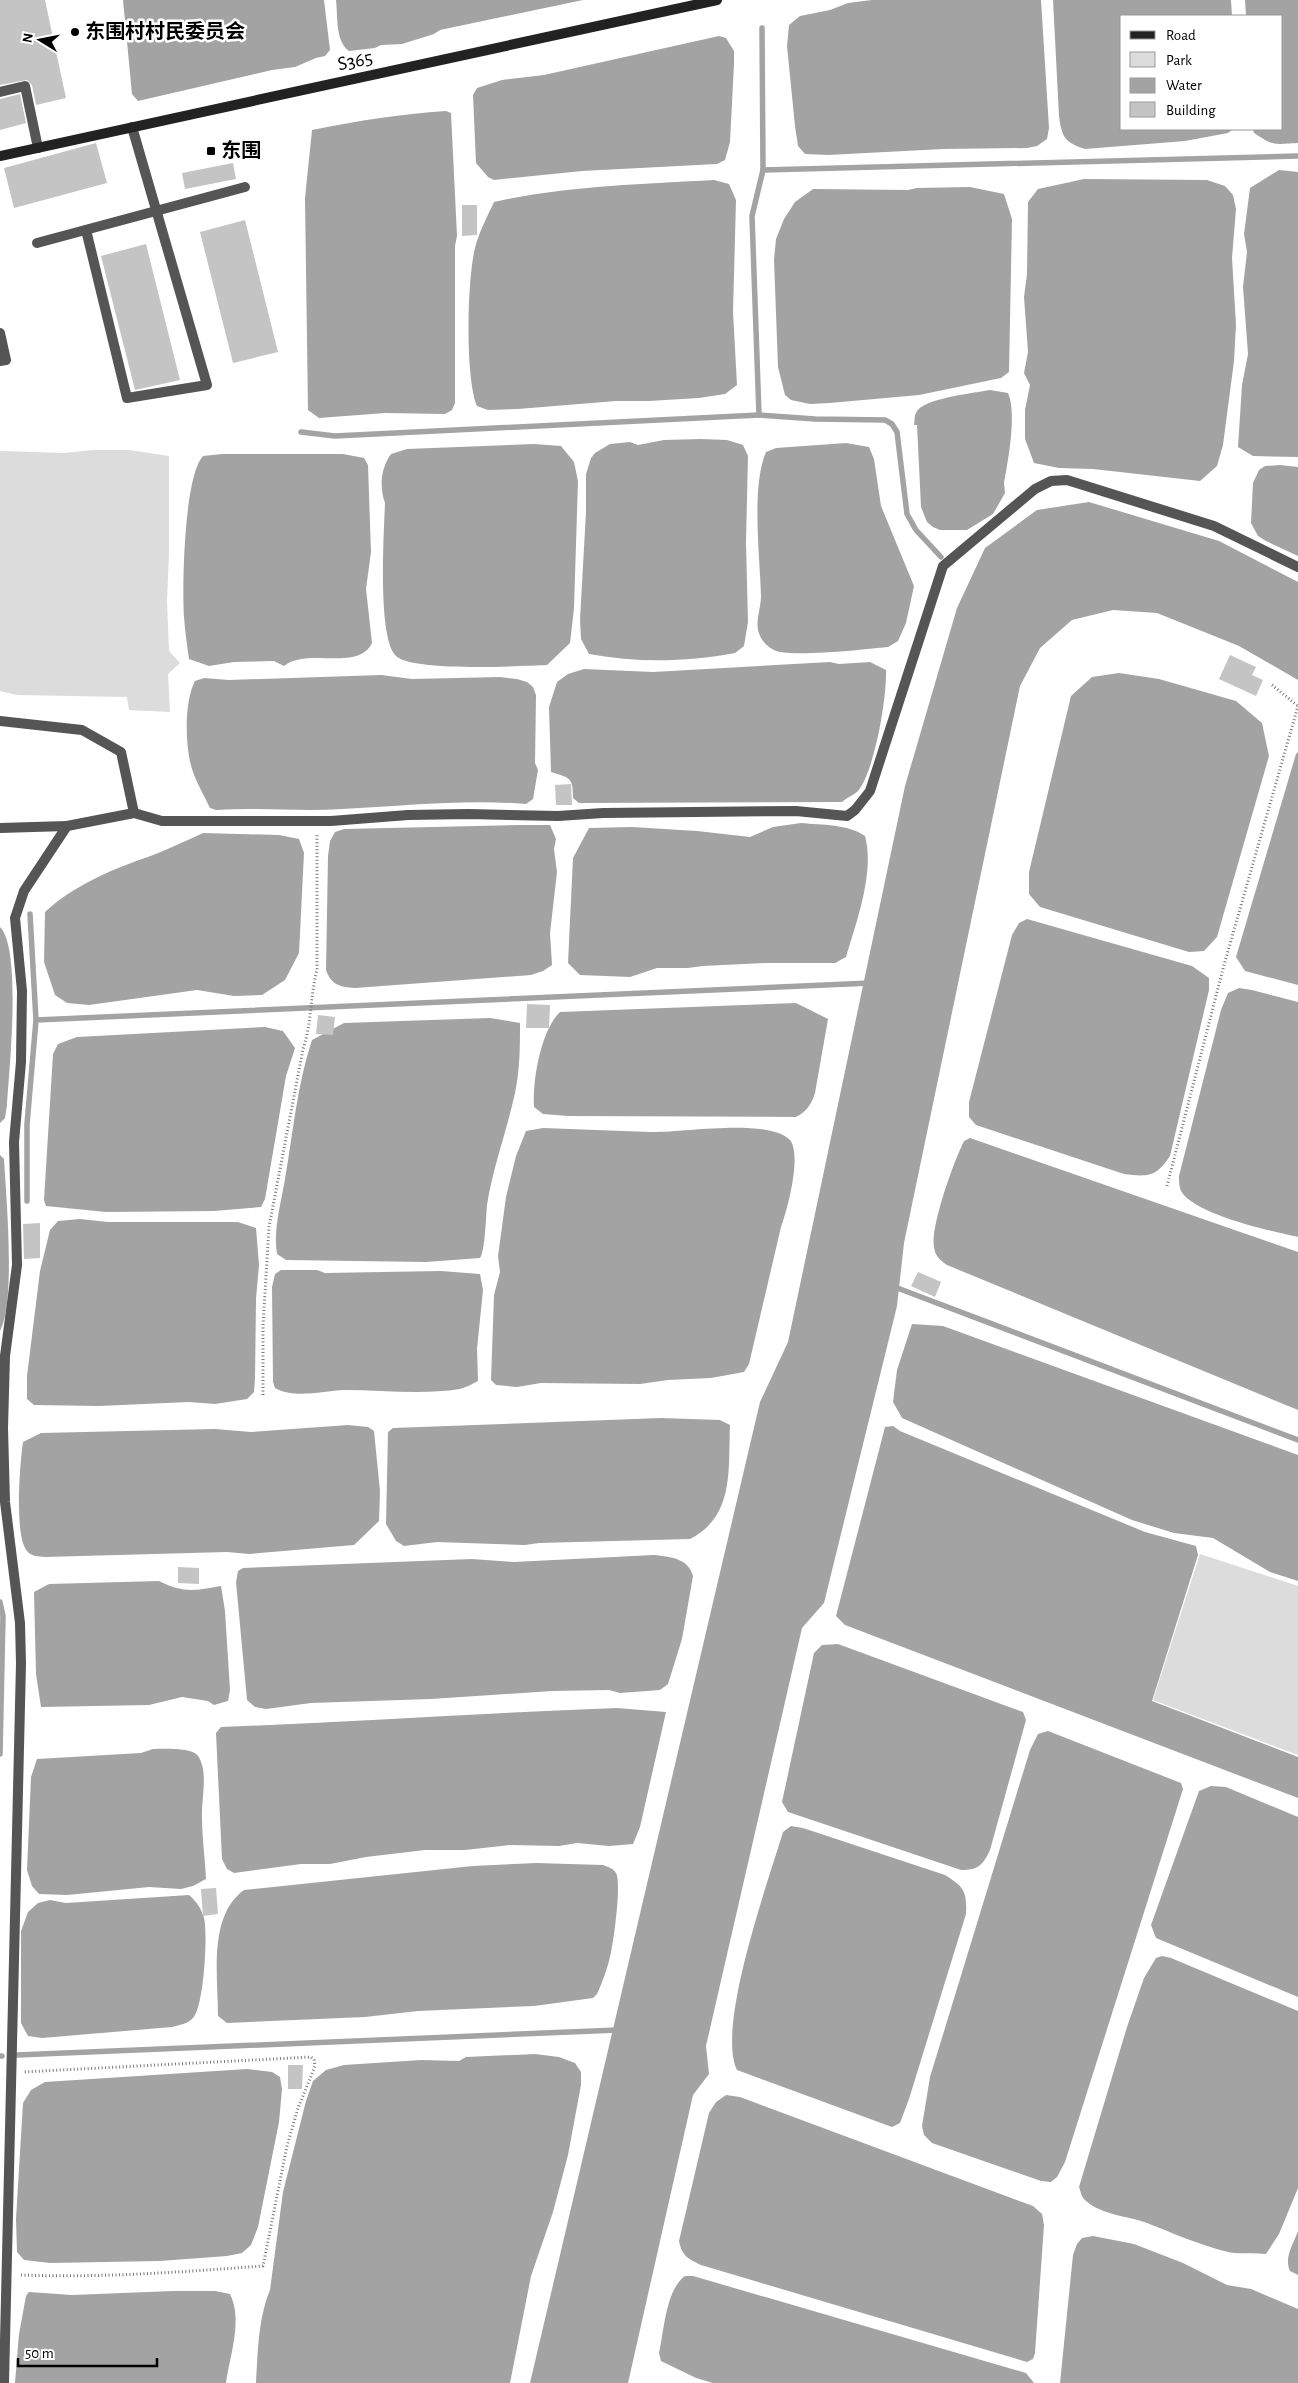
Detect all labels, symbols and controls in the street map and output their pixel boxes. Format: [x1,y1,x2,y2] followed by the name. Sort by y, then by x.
[15,15,65,65] north arrow
[1120,15,1283,130] legend
[85,20,245,42] place label: 东围村村民委员会
[69,26,81,38] marker: 东围村村民委员会
[1166,28,1196,43] text: Road
[20,32,36,44] text: N
[336,48,374,74] street label: S365
[1166,53,1192,68] text: Park
[1166,78,1202,93] text: Water
[1166,103,1216,118] text: Building
[221,139,261,161] place label: 东围
[205,145,217,157] marker: 东围
[18,2336,156,2368] scale bar
[25,2346,54,2361] text: 50 m

